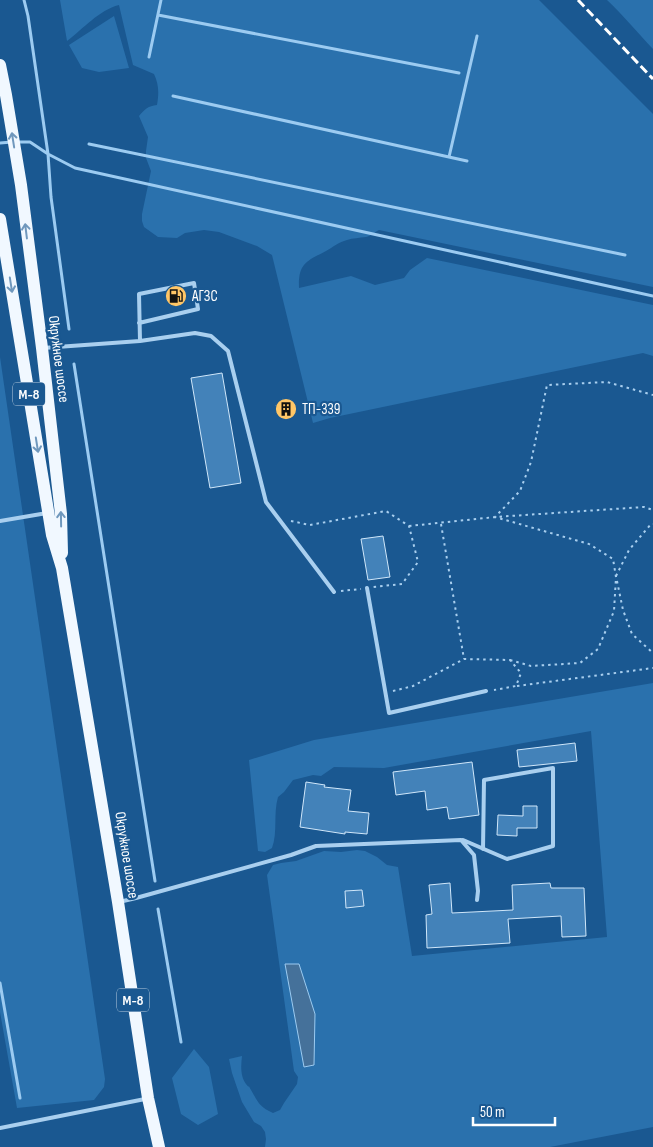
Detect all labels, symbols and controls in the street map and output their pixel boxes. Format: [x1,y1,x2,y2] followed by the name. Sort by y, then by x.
[8,132,18,148] one-way arrow
[21,223,31,239] one-way arrow
[6,276,16,292] one-way arrow
[164,284,188,308] fuel station icon: АГЗС
[191,287,218,306] place label: АГЗС
[44,314,73,404] street label: Окружное шоссе
[13,382,45,406] road number: М-8
[274,397,298,421] building icon: ТП-339
[302,400,340,419] place label: ТП-339
[33,437,43,453] one-way arrow
[56,512,66,528] one-way arrow
[110,810,143,900] street label: Окружное шоссе
[117,988,149,1012] road number: М-8
[473,1094,556,1126] scale bar
[480,1103,505,1122] text: 50 m

